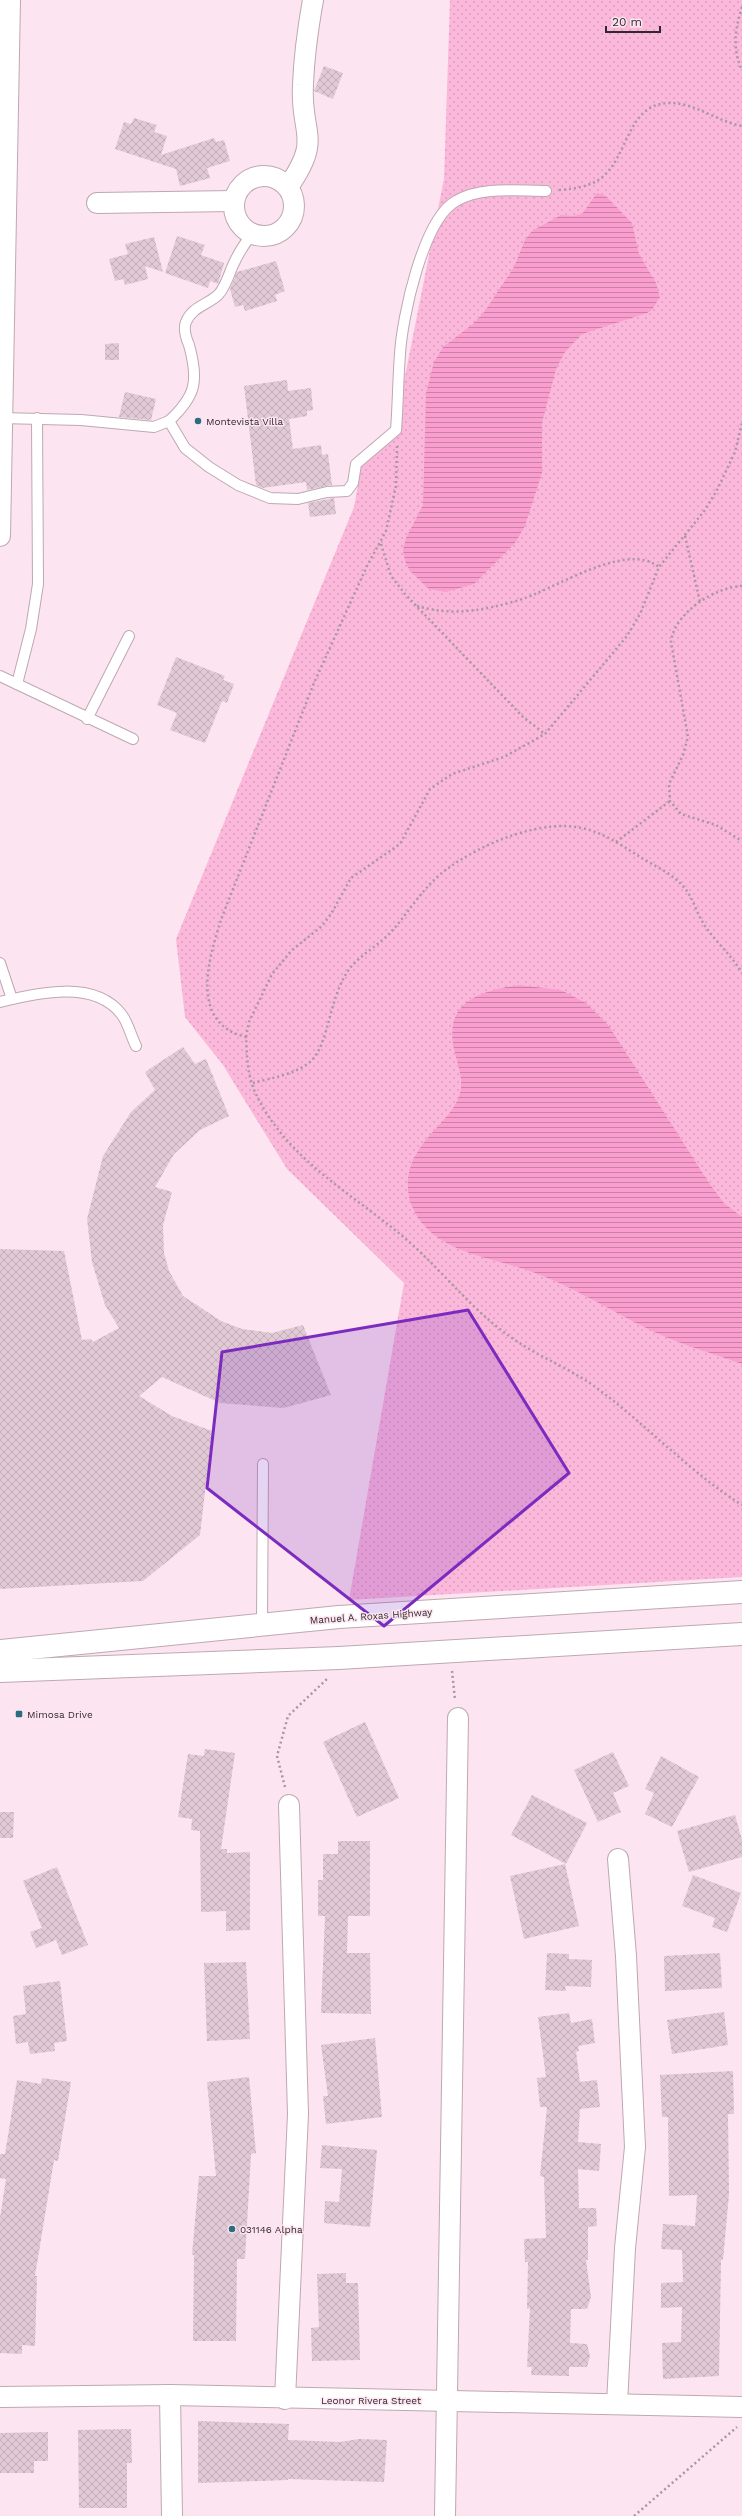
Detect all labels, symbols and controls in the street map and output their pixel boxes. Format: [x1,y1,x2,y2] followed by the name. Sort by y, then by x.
[606,8,660,34] scale bar
[612,15,642,29] text: 20 m
[193,416,203,426] marker: Montevista Villa
[206,416,283,427] place label: Montevista Villa
[309,1606,433,1626] street label: Manuel A. Roxas Highway
[14,1709,24,1719] marker: Mimosa Drive
[27,1709,93,1720] place label: Mimosa Drive
[227,2224,237,2234] marker: 031146 Alpha
[240,2224,303,2235] place label: 031146 Alpha
[321,2395,422,2406] street label: Leonor Rivera Street

